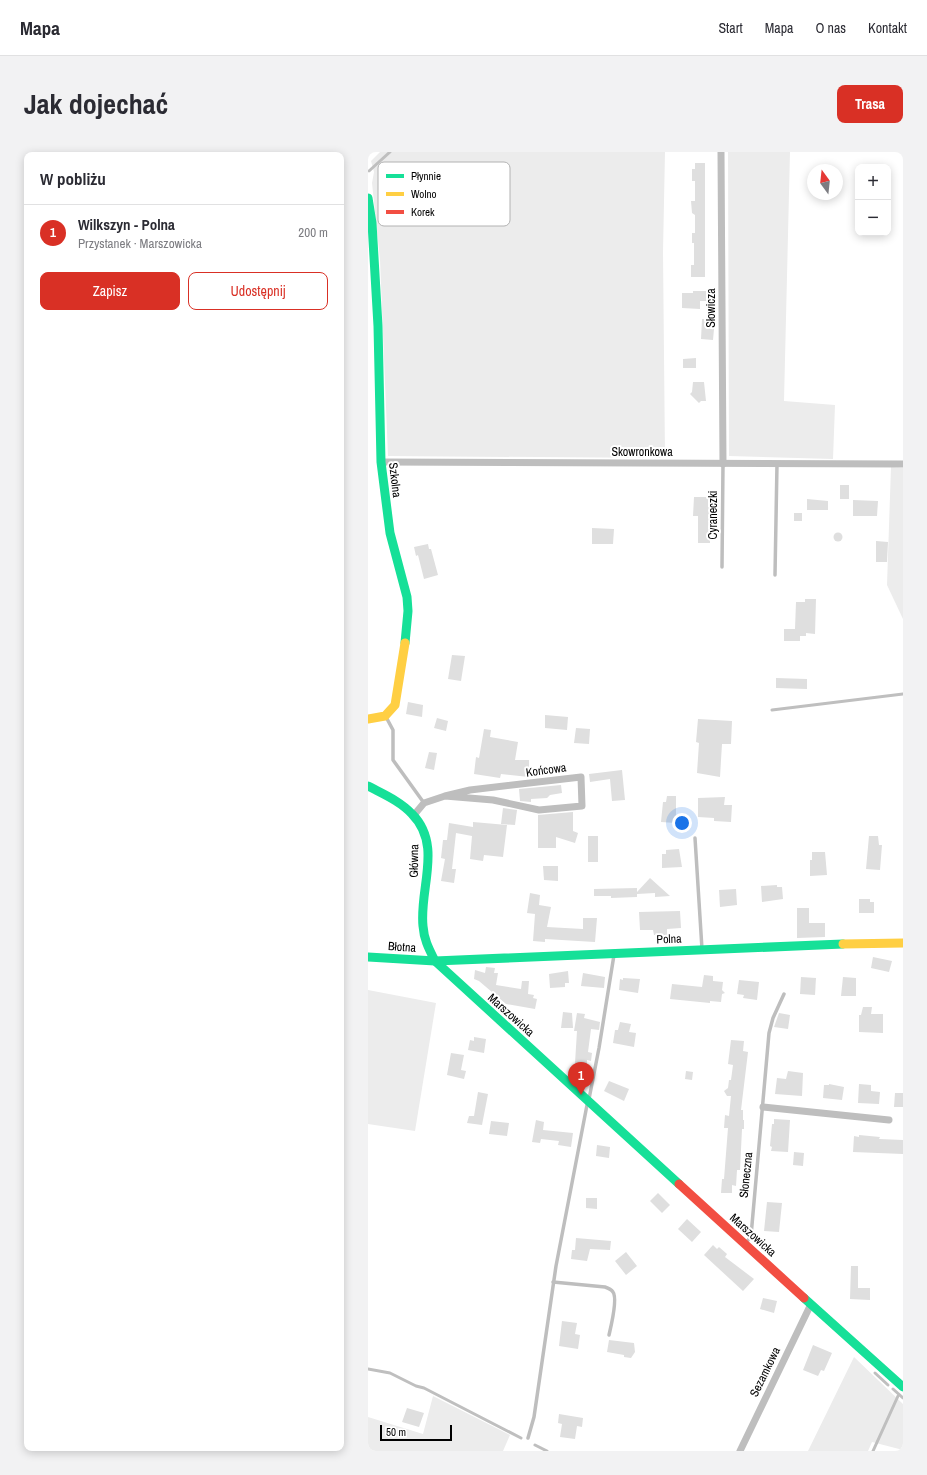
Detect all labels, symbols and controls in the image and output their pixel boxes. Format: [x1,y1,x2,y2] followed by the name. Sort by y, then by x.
[20,15,60,41] text: Mapa
[718,19,743,37] text: Start
[765,19,793,37] text: Mapa
[815,19,846,37] text: O nas
[868,19,907,37] text: Kontakt
[24,85,168,123] text: Jak dojechać
[837,85,903,123] button: Trasa
[378,162,510,226] legend
[807,164,843,200] north arrow
[855,164,891,236] map controls
[855,164,891,200] button: +
[40,167,106,190] text: W pobliżu
[411,169,441,183] text: Płynnie
[411,187,436,201] text: Wolno
[855,200,891,236] button: −
[411,205,435,219] text: Korek
[78,214,175,235] text: Wilkszyn - Polna
[50,224,56,241] text: 1
[298,224,328,241] text: 200 m
[78,235,202,252] text: Przystanek · Marszowicka
[40,272,180,310] button: Zapisz
[188,272,328,310] button: Udostępnij
[703,288,719,328] street label: Słowicza
[611,444,673,460] street label: Skowronkowa
[385,462,405,499] street label: Szkolna
[705,490,721,540] street label: Cyraneczki
[525,759,568,781] street label: Końcowa
[672,813,692,833] your location
[406,844,422,878] street label: Główna
[656,931,682,947] street label: Polna
[388,938,417,956] street label: Błotna
[484,990,538,1041] street label: Marszowicka
[568,1062,594,1095] pin: 1
[736,1151,756,1199] street label: Słoneczna
[726,1210,780,1261] street label: Marszowicka
[746,1344,784,1400] street label: Sezamkowa
[380,1423,452,1442] scale bar
[386,1425,406,1439] text: 50 m

